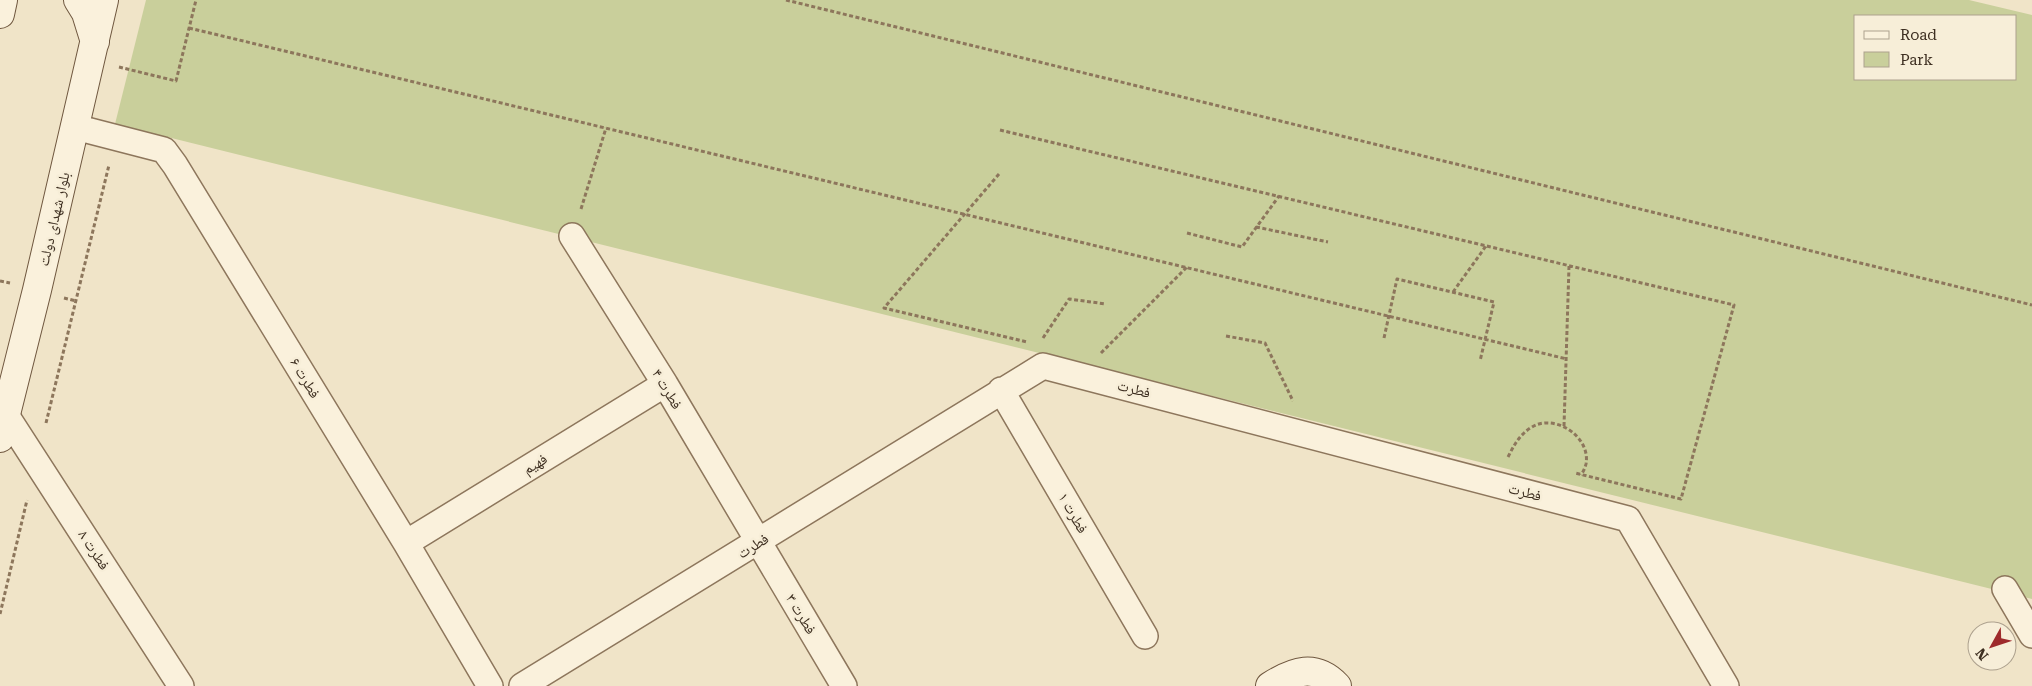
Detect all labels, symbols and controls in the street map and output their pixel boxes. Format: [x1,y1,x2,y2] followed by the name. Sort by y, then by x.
[1854,15,2017,80] legend
[1900,26,1937,44] text: Road
[1900,51,1934,69] text: Park
[34,170,75,268] street label: بلوار شهدای دولت
[286,355,324,401] street label: فطرت ۶
[648,366,686,412] street label: فطرت ۴
[1116,376,1152,402] street label: فطرت
[520,450,551,479] street label: فهیم
[1507,479,1543,505] street label: فطرت
[1054,489,1092,537] street label: فطرت ۱
[74,527,114,573] street label: فطرت ۸
[734,530,772,562] street label: فطرت
[782,591,820,637] street label: فطرت ۳
[1967,621,2017,671] north arrow
[1972,645,1992,664] text: N

